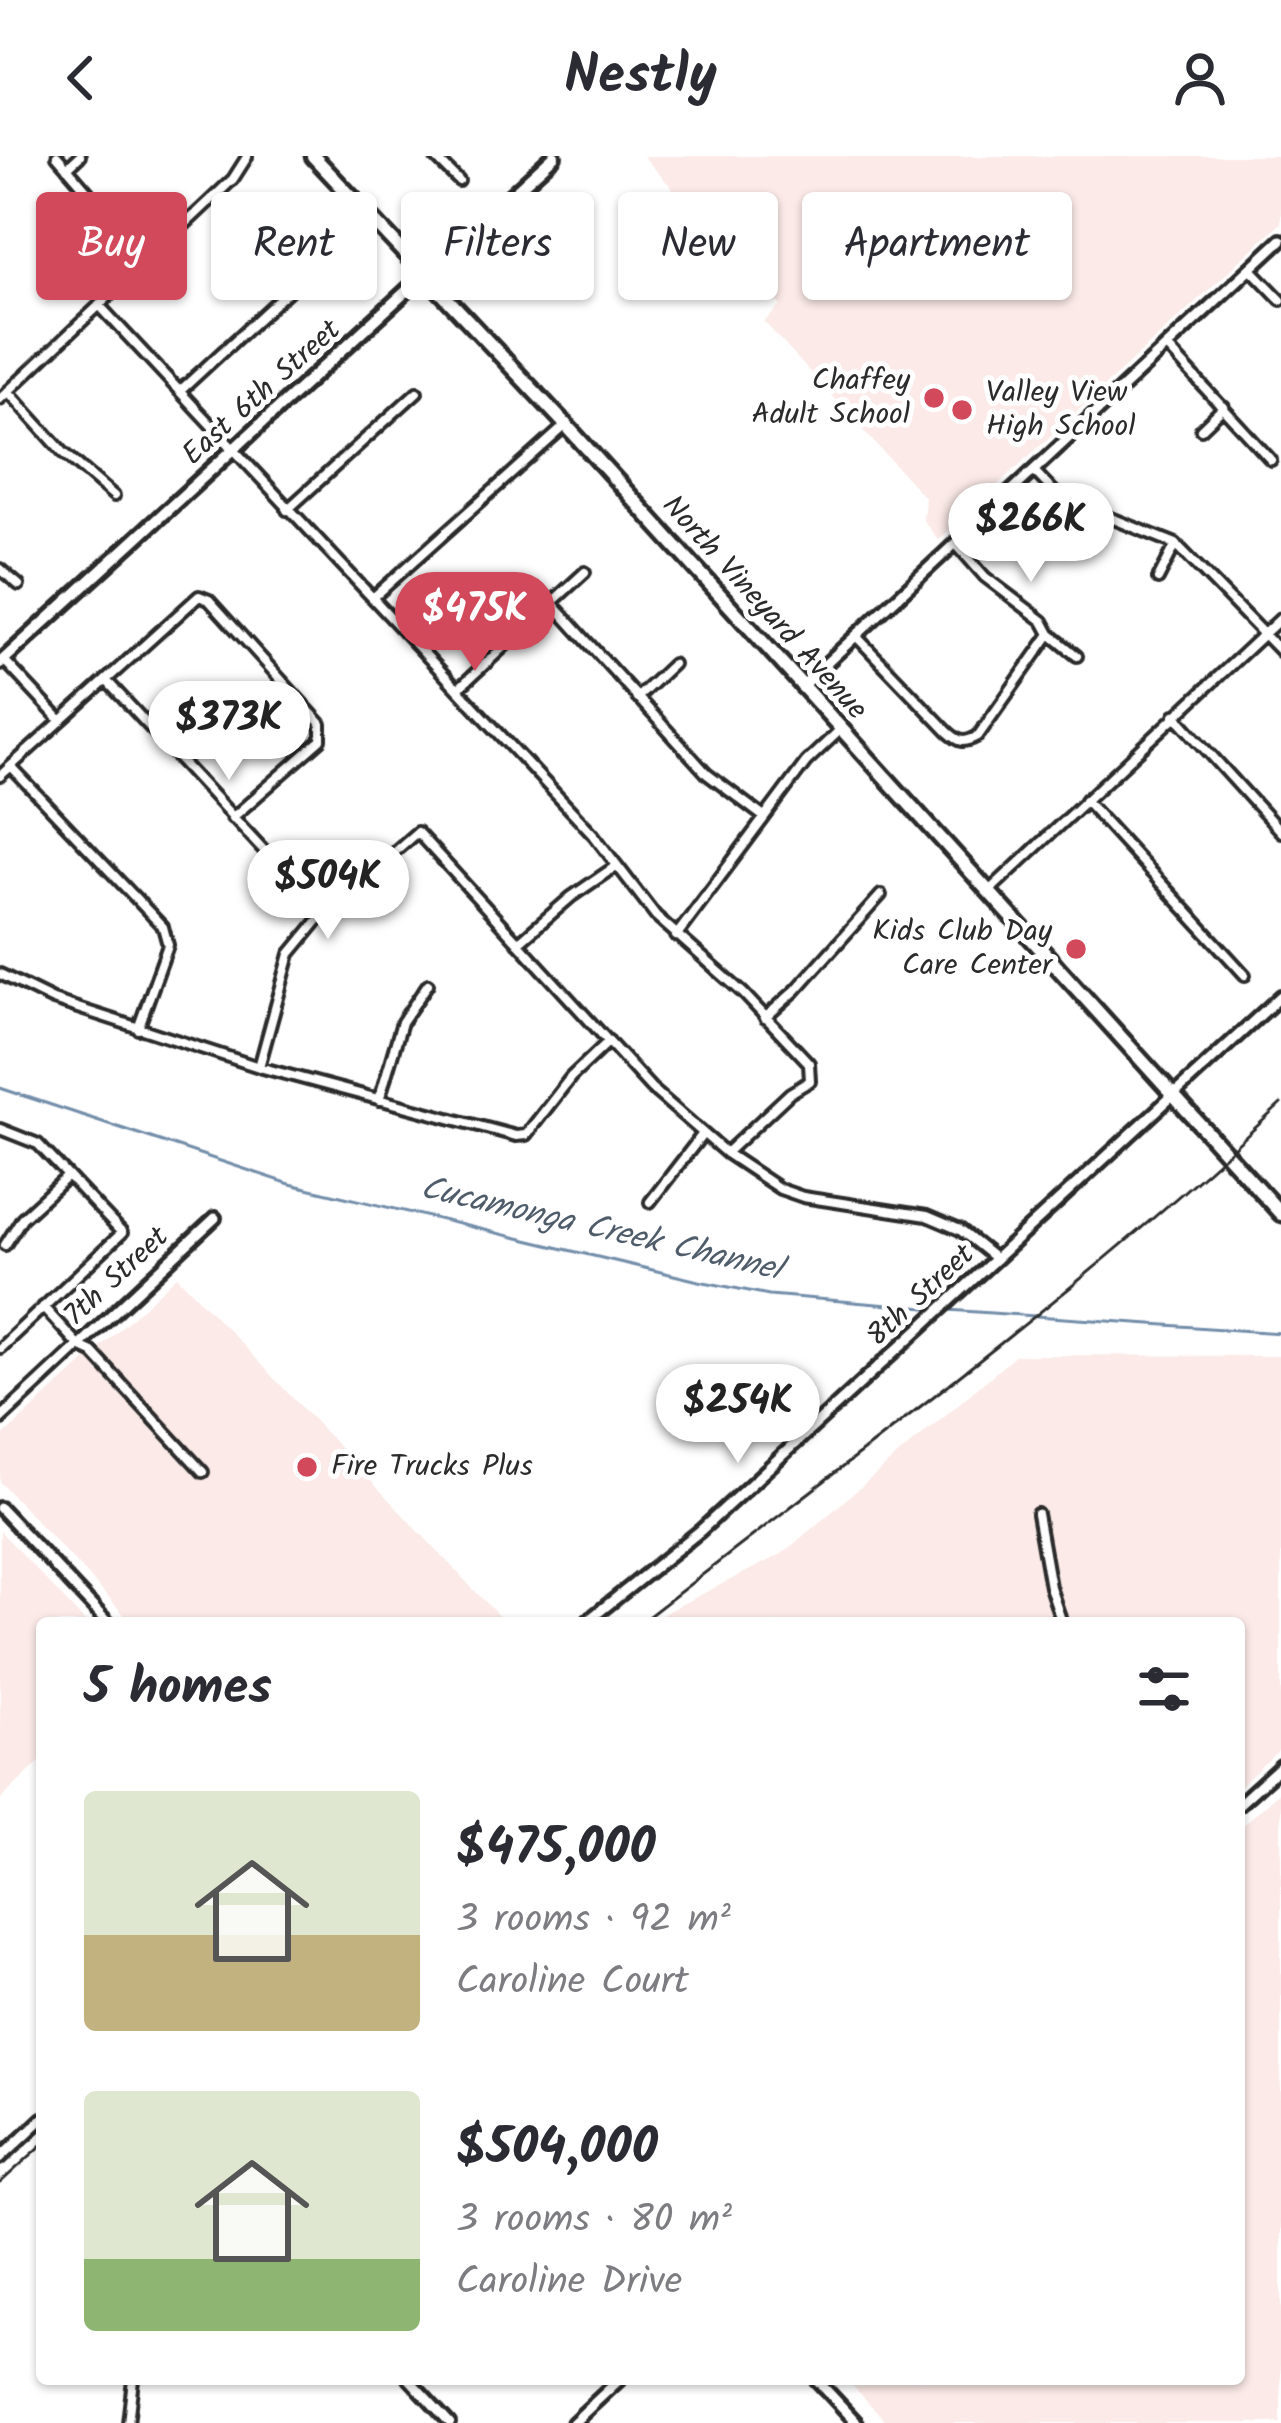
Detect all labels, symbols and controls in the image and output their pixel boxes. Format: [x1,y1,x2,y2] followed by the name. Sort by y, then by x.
[564,35,717,121] text: Nestly
[48,45,114,111] icon: back
[1167,45,1233,111] icon: person
[36,192,187,300] chip: Buy
[211,192,377,300] chip: Rent
[401,192,594,300] chip: Filters
[618,192,778,300] chip: New
[802,192,1072,300] chip: Apartment
[171,308,353,478] street label: East 6th Street
[751,357,911,439] place label: Chaffey Adult School
[986,369,1136,451] place label: Valley View High School
[921,385,947,411] marker: Chaffey Adult School
[949,397,975,423] marker: Valley View High School
[947,483,1115,585] pin: $266K
[649,484,879,732] street label: North Vineyard Avenue
[975,491,1087,553] text: $266K
[391,572,559,674] pin: $475K
[422,580,528,642] text: $475K
[145,681,313,783] pin: $373K
[175,689,283,751] text: $373K
[244,840,412,942] pin: $504K
[274,848,382,910] text: $504K
[872,908,1054,990] place label: Kids Club Day Care Center
[1063,936,1089,962] marker: Kids Club Day Care Center
[415,1163,793,1299] water label: Cucamonga Creek Channel
[53,1215,181,1339] street label: 7th Street
[856,1233,987,1359] street label: 8th Street
[654,1364,822,1466] pin: $254K
[683,1372,793,1434] text: $254K
[331,1443,533,1491] place label: Fire Trucks Plus
[294,1454,320,1480] marker: Fire Trucks Plus
[84,1649,272,1730] text: 5 homes
[1131,1656,1197,1722] icon: filters
[456,1809,656,1890] text: $475,000
[180,1839,324,1983] icon: home
[456,1890,731,1952] text: 3 rooms · 92 m²
[456,1952,689,2014] text: Caroline Court
[456,2109,658,2190] text: $504,000
[180,2139,324,2283] icon: home
[456,2190,732,2252] text: 3 rooms · 80 m²
[456,2252,682,2314] text: Caroline Drive

